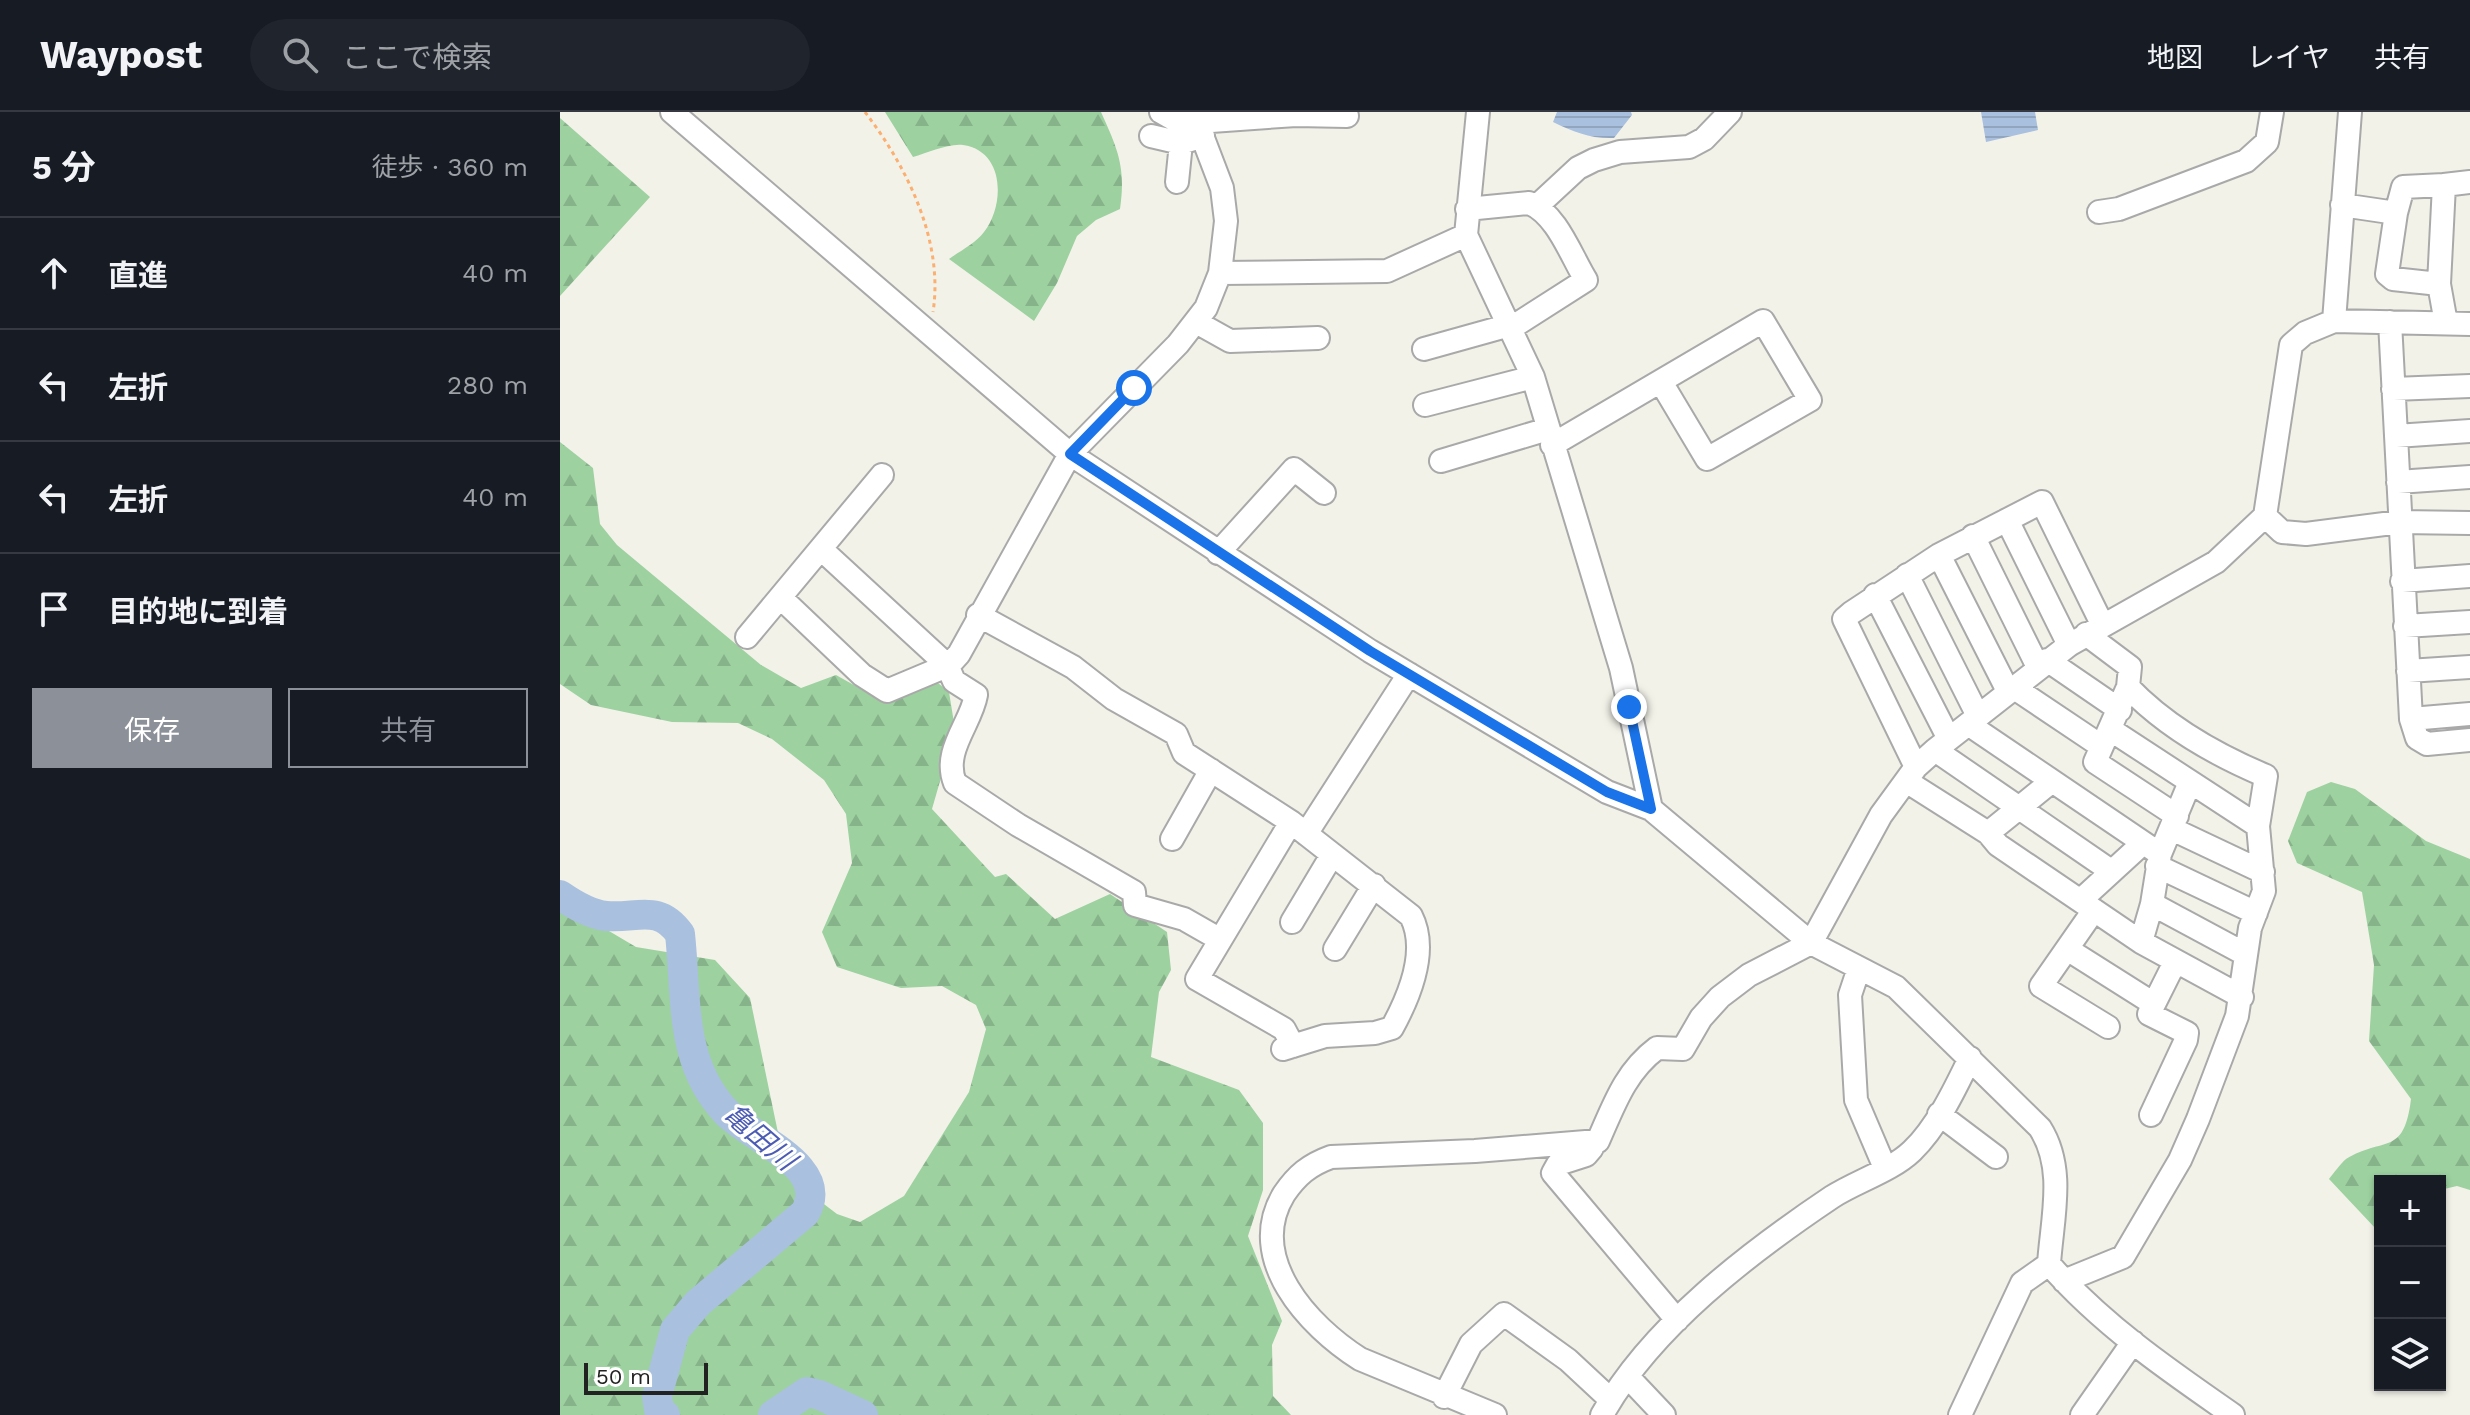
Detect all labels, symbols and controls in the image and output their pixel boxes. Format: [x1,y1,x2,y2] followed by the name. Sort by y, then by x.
[250,19,810,91] search box
[40,33,202,77] text: Waypost
[278,33,322,77] icon: search
[342,40,492,75] text: ここで検索
[2147,41,2203,74] text: 地図
[2247,41,2330,74] text: レイヤ
[2374,41,2430,74] text: 共有
[32,147,96,187] text: 5 分
[372,152,528,182] text: 徒歩 · 360 m
[32,251,76,295] icon: ahead
[108,258,168,293] text: 直進
[462,258,528,288] text: 40 m
[32,363,76,407] icon: left
[108,370,168,405] text: 左折
[447,370,528,400] text: 280 m
[1116,370,1152,406] route start
[32,475,76,519] icon: left
[108,482,168,517] text: 左折
[462,482,528,512] text: 40 m
[32,587,76,631] icon: arrive
[108,594,288,629] text: 目的地に到着
[32,688,272,768] button: 保存
[288,688,528,768] button: 共有
[1611,689,1647,725] route end
[717,1097,805,1179] water label: 亀田川
[2374,1175,2446,1391] map controls
[2374,1175,2446,1247] button: +
[2374,1247,2446,1319] button: −
[2374,1319,2446,1391] button: layers
[584,1359,708,1395] scale bar
[596,1364,651,1389] text: 50 m

